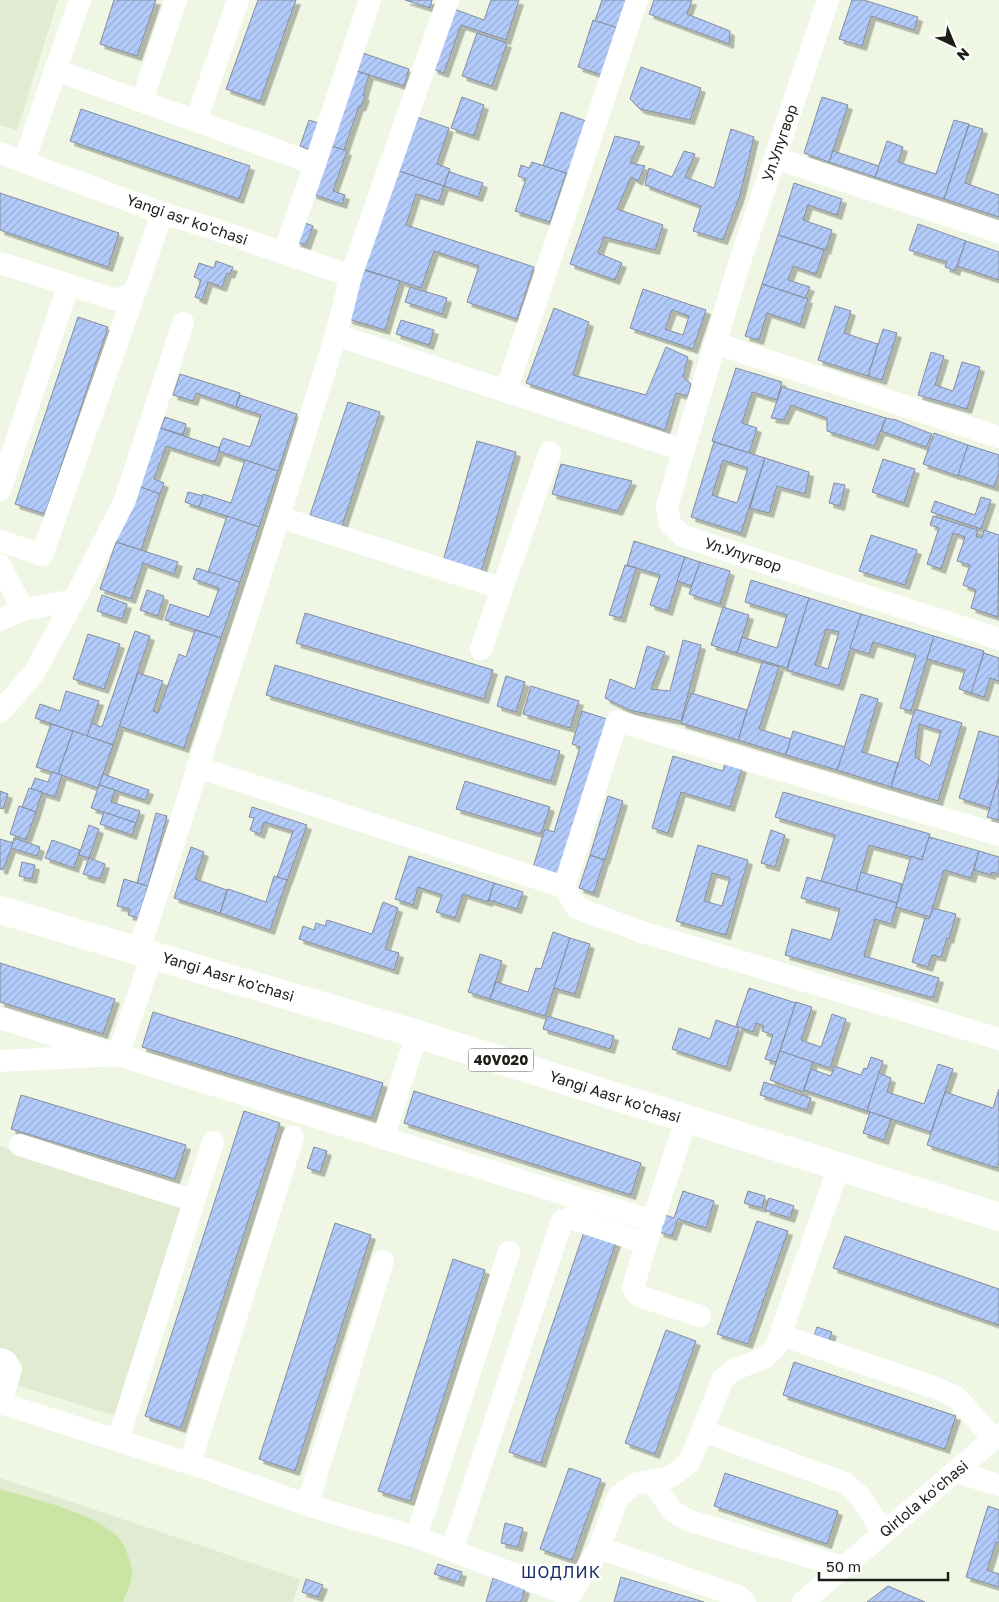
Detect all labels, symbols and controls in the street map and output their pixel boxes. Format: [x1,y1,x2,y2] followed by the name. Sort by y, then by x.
[929,20,979,70] north arrow
[954,45,973,65] text: N
[758,102,801,183] street label: Ул.Улугвор
[124,190,250,248] street label: Yangi asr ko'chasi
[703,533,784,575] street label: Ул.Улугвор
[160,947,297,1005] street label: Yangi Aasr ko'chasi
[468,1048,534,1072] road number: 40V020
[547,1066,683,1126] street label: Yangi Aasr ko'chasi
[875,1456,971,1540] street label: Qirlola koʻchasi
[819,1550,948,1582] scale bar
[826,1557,861,1575] text: 50 m
[521,1562,601,1582] district label: ШОДЛИК

